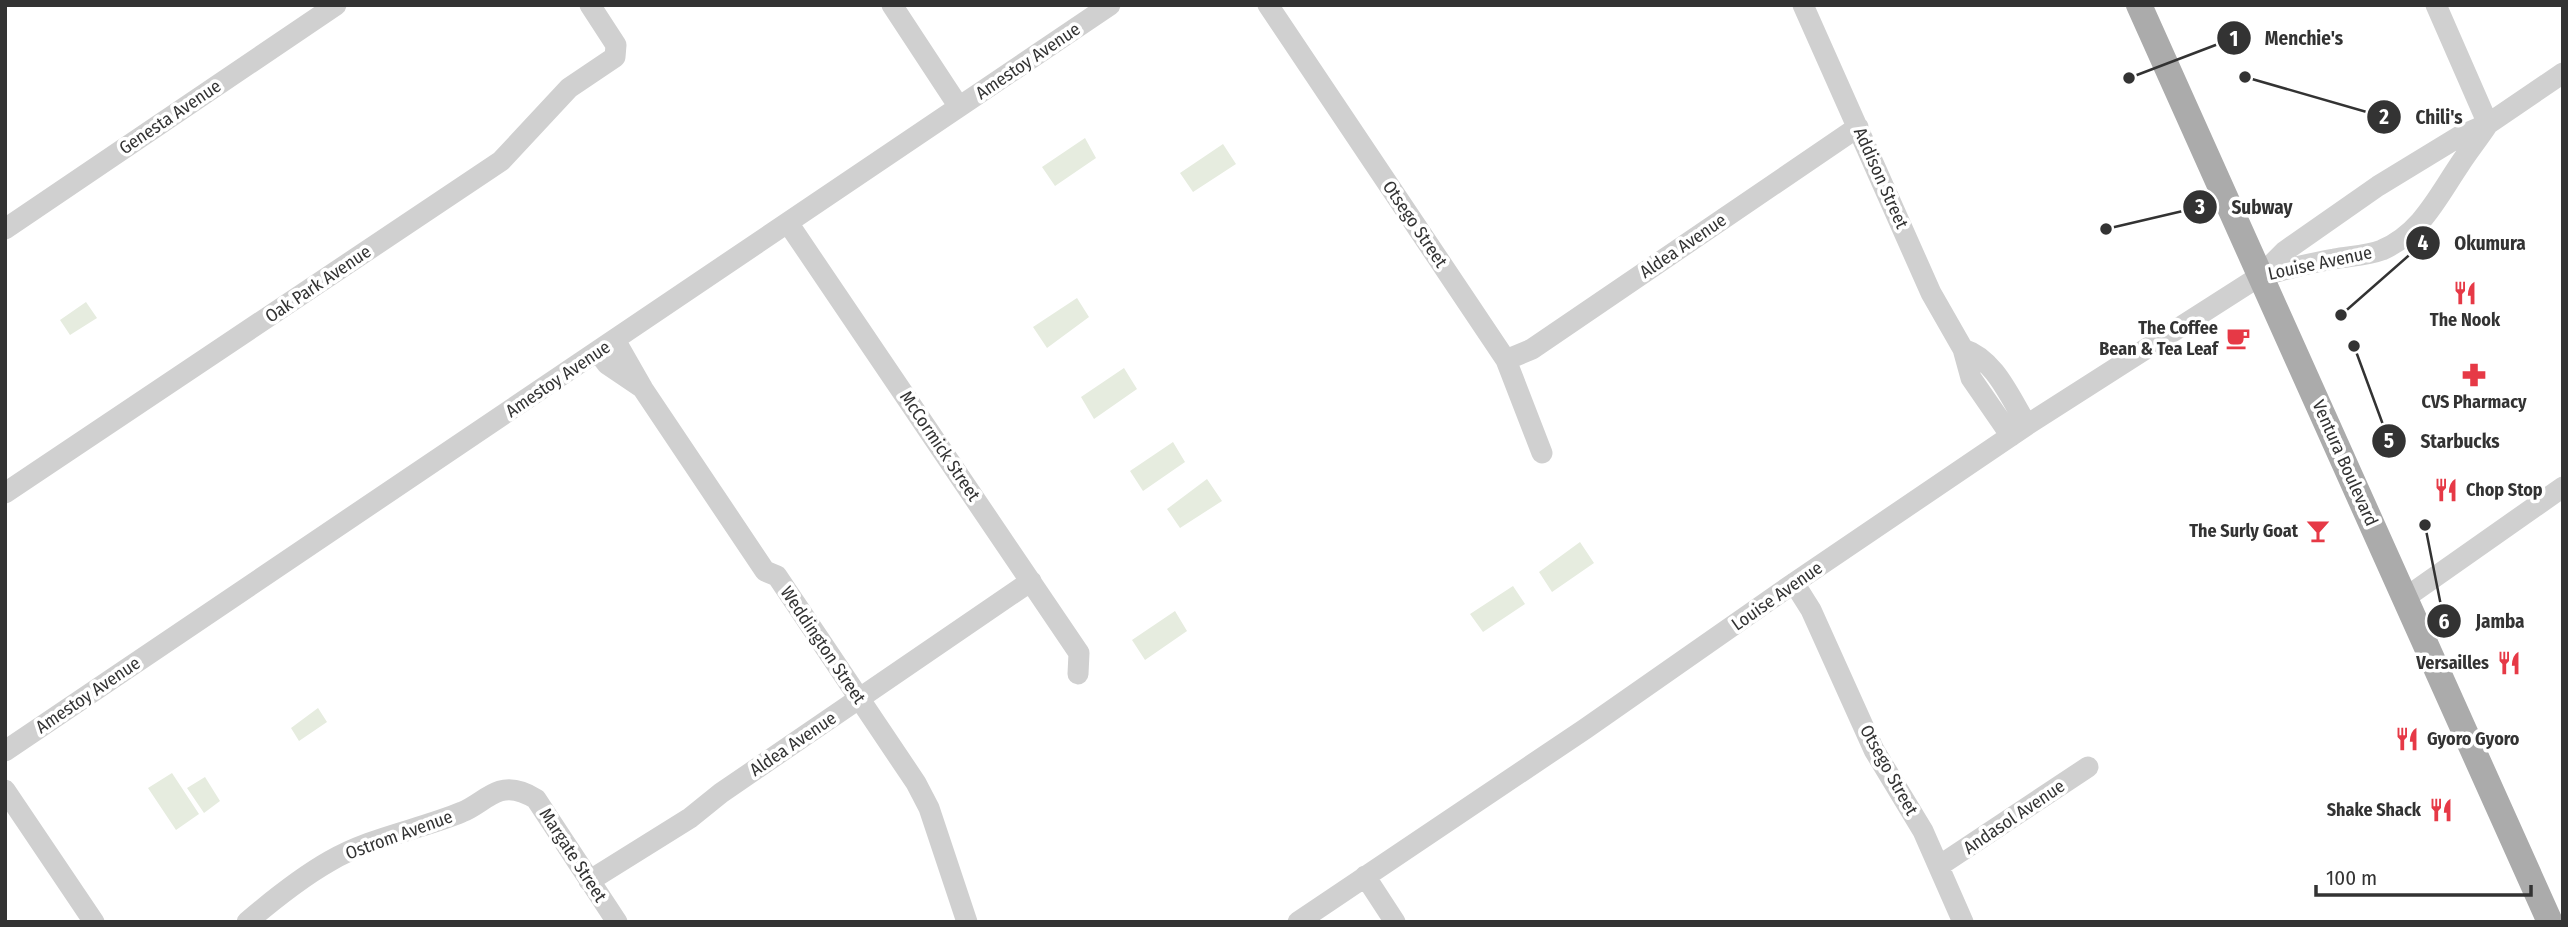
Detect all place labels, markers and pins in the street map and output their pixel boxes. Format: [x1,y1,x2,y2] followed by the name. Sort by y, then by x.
[2216,18,2358,58] callout: Menchie's
[2366,97,2477,137] callout: Chili's
[2183,187,2307,227] callout: Subway
[2406,223,2540,263] callout: Okumura
[2451,279,2479,307] restaurant icon: The Nook
[2430,309,2501,331] place label: The Nook
[2099,317,2220,360] place label: The Coffee Bean & Tea Leaf
[2224,324,2252,352] cafe icon: The Coffee Bean & Tea Leaf
[2460,361,2488,389] pharmacy icon: CVS Pharmacy
[2421,391,2527,413] place label: CVS Pharmacy
[2371,421,2513,461] callout: Starbucks
[2432,476,2460,504] restaurant icon: Chop Stop
[2466,479,2543,501] place label: Chop Stop
[2304,517,2332,545] bar icon: The Surly Goat
[2189,520,2299,542] place label: The Surly Goat
[2427,601,2539,641] callout: Jamba
[2495,649,2523,677] restaurant icon: Versailles
[2415,652,2489,674] place label: Versailles
[2393,725,2421,753] restaurant icon: Gyoro Gyoro
[2427,728,2520,750] place label: Gyoro Gyoro
[2427,796,2455,824] restaurant icon: Shake Shack
[2327,799,2422,821] place label: Shake Shack

